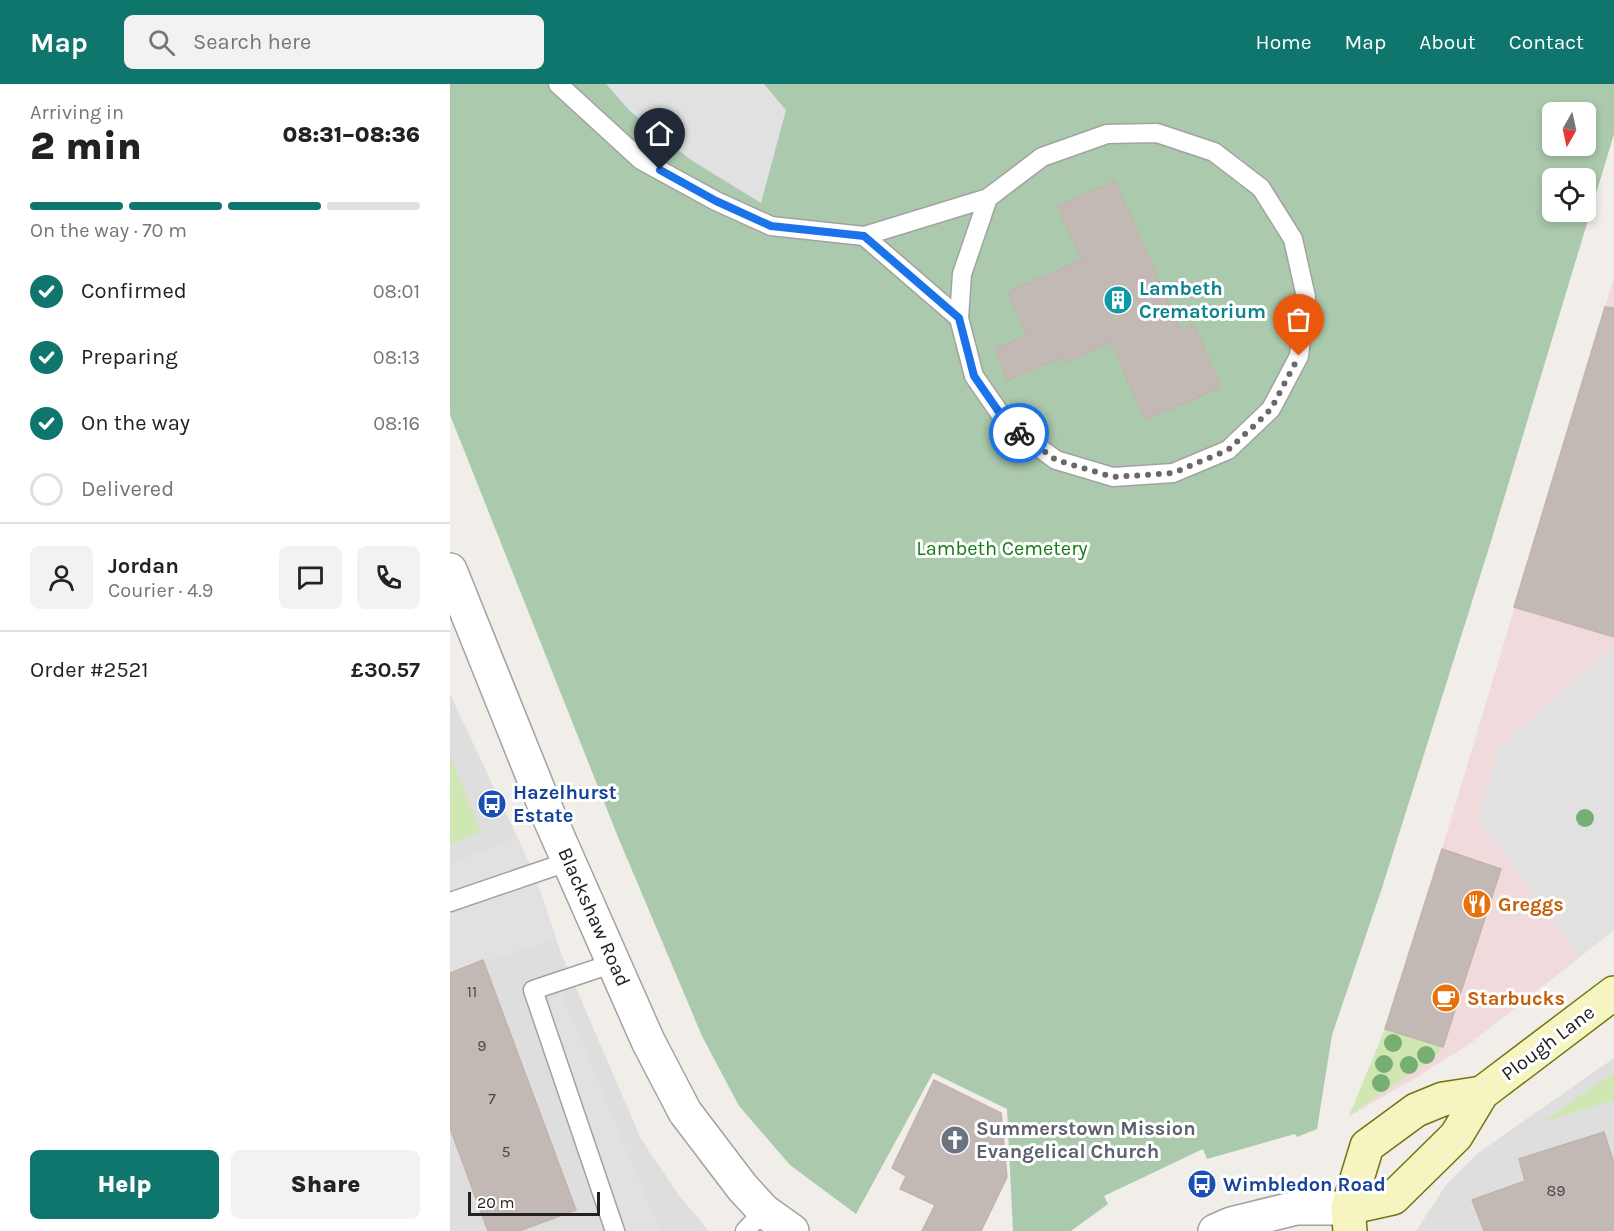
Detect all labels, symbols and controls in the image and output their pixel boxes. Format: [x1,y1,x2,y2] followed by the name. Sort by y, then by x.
[124,15,544,69] search box
[30,26,88,59] text: Map
[145,26,178,59] icon: search
[193,29,311,55] text: Search here
[1256,30,1312,54] text: Home
[1345,30,1386,54] text: Map
[1419,30,1476,54] text: About
[1509,30,1584,54] text: Contact
[30,101,124,124] text: Arriving in
[1542,102,1596,156] north arrow
[1542,102,1596,222] map controls
[634,108,685,170] pin
[643,117,676,150] icon: home
[283,122,420,148] text: 08:31–08:36
[30,123,142,169] text: 2 min
[1542,168,1596,222] button: locate
[30,219,187,242] text: On the way · 70 m
[30,275,63,308] icon: check
[1139,277,1266,323] place label: Lambeth Crematorium
[81,278,187,304] text: Confirmed
[373,280,420,303] text: 08:01
[1102,284,1134,316] building icon: Lambeth Crematorium
[1273,294,1324,356] pin
[1282,303,1315,336] icon: bag
[30,341,63,374] icon: check
[81,344,178,370] text: Preparing
[373,346,420,369] text: 08:13
[989,403,1049,463] courier
[30,407,63,440] icon: check
[81,410,190,436] text: On the way
[373,412,420,435] text: 08:16
[1003,417,1036,450] icon: bike
[81,476,174,502] text: Delivered
[916,537,1088,560] park label: Lambeth Cemetery
[30,546,93,609] button: person
[279,546,342,609] button: chat
[357,546,420,609] button: phone
[108,553,179,579] text: Jordan
[108,579,213,602] text: Courier · 4.9
[30,657,149,683] text: Order #2521
[351,657,420,683] text: £30.57
[513,781,617,827] place label: Hazelhurst Estate
[476,788,508,820] bus stop icon: Hazelhurst Estate
[553,844,635,990] street label: Blackshaw Road
[1461,888,1493,920] restaurant icon: Greggs
[1498,893,1564,916] place label: Greggs
[467,982,477,1001] house number: 11
[1430,982,1462,1014] cafe icon: Starbucks
[1467,987,1565,1010] place label: Starbucks
[1497,1001,1599,1085] street label: Plough Lane
[477,1036,487,1055] house number: 9
[488,1089,496,1108] house number: 7
[976,1117,1196,1163] place label: Summerstown Mission Evangelical Church
[939,1124,971,1156] church icon: Summerstown Mission Evangelical Church
[501,1142,511,1161] house number: 5
[30,1150,219,1219] button: Help
[231,1150,420,1219] button: Share
[1186,1168,1218,1200] bus stop icon: Wimbledon Road
[1223,1173,1386,1196] place label: Wimbledon Road
[1546,1181,1566,1200] house number: 89
[468,1189,600,1216] scale bar
[477,1193,515,1212] text: 20 m

